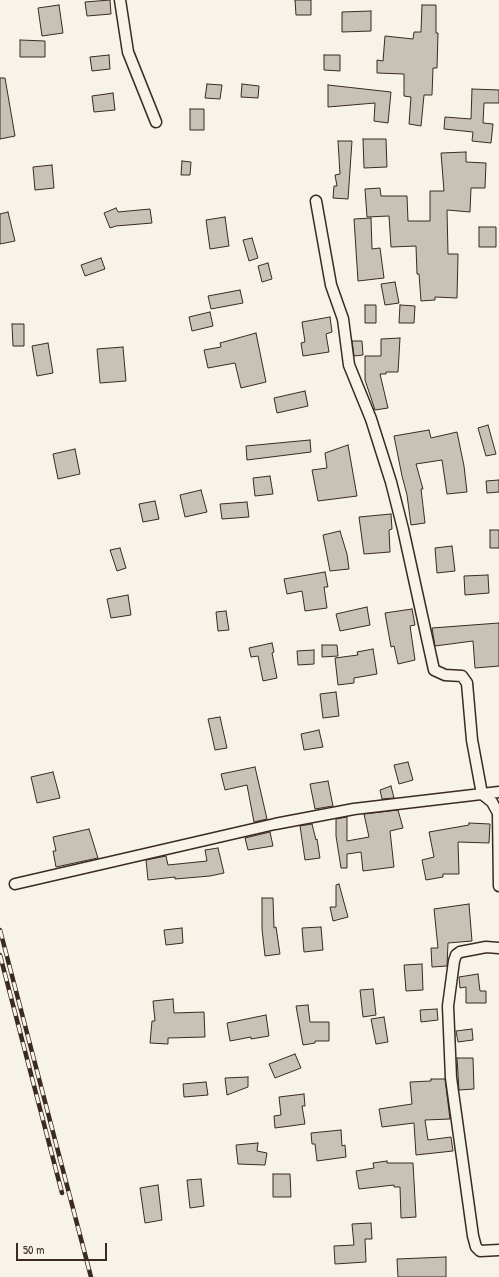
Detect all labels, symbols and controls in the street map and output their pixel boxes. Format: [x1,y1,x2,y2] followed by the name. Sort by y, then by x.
[18,1235,109,1261] scale bar
[23,1241,44,1258] text: 50 m

